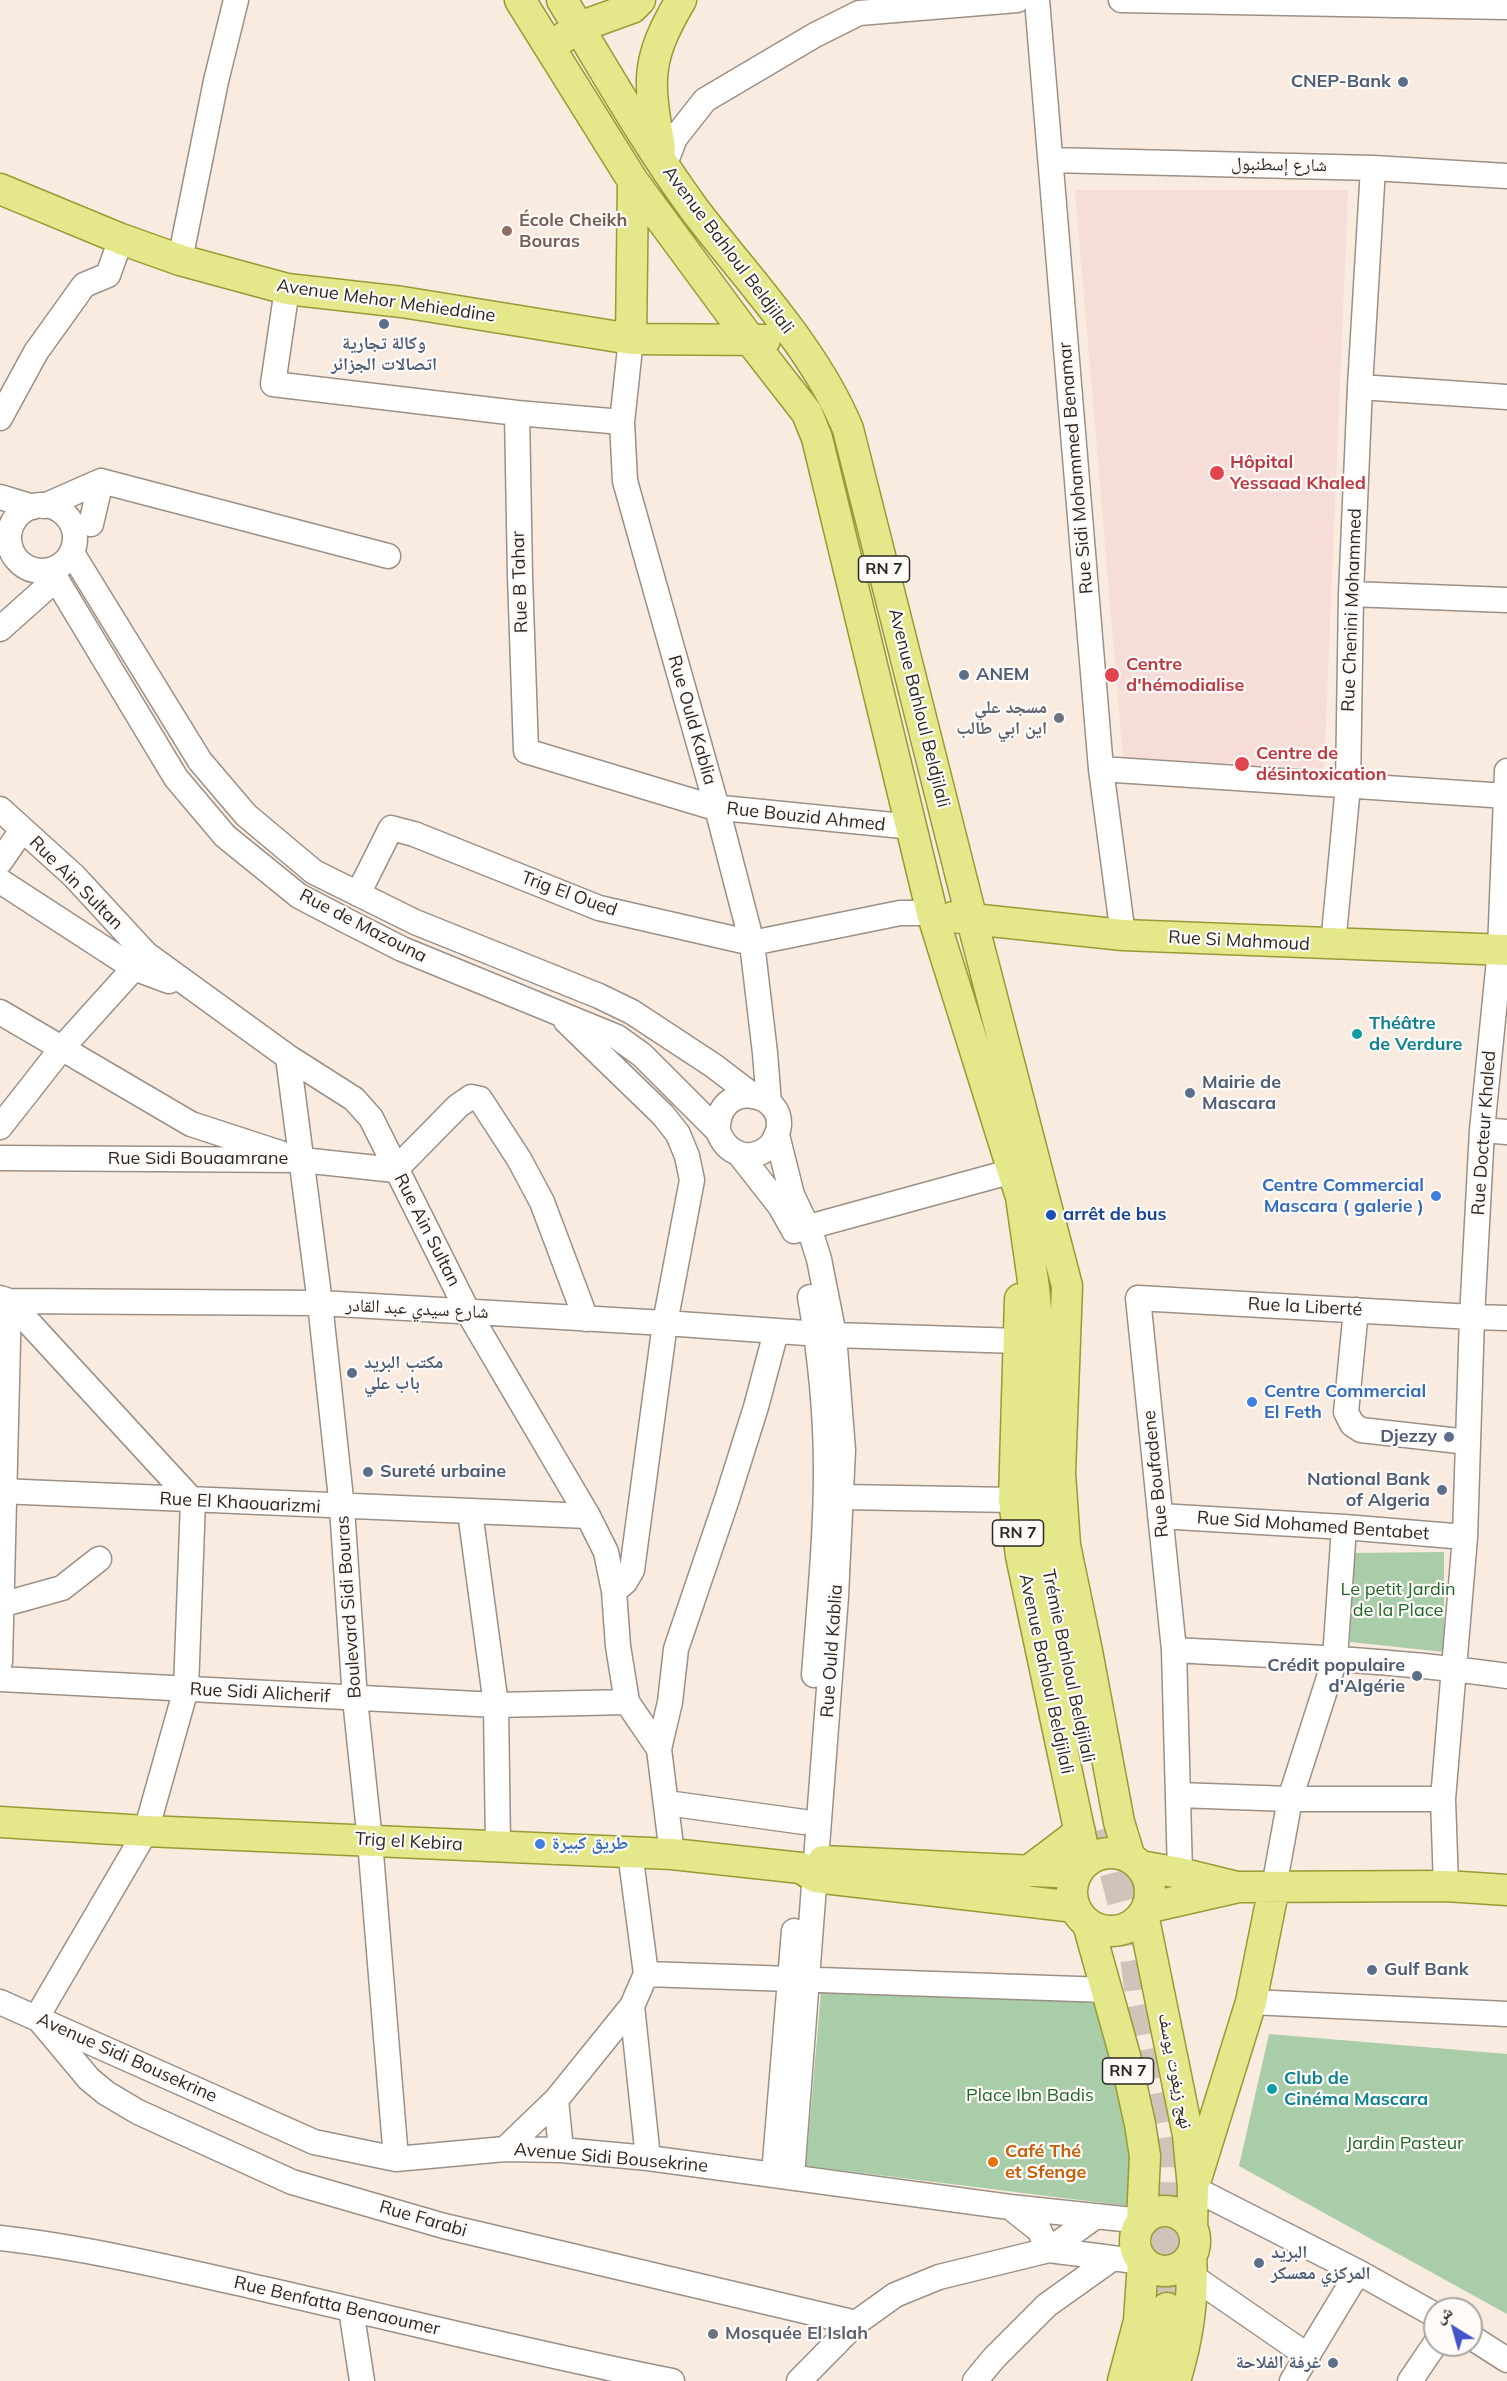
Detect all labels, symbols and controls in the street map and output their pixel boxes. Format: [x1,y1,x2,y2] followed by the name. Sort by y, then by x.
[1291,71,1391,93] place label: CNEP-Bank
[1396,75,1410,89] marker: CNEP-Bank
[1231,153,1327,177] street label: شارع إسطنبول
[658,162,798,338] street label: Avenue Bahloul Beldjilali
[519,210,627,252] place label: École Cheikh Bouras
[500,224,514,238] marker: École Cheikh Bouras
[275,275,497,327] street label: Avenue Mehor Mehieddine
[377,317,391,331] marker: وكالة تجارية اتصالات الجزائر
[331,333,437,376] place label: وكالة تجارية اتصالات الجزائر
[1054,341,1098,595] street label: Rue Sidi Mohammed Benamar
[1230,452,1366,494] place label: Hôpital Yessaad Khaled
[1208,464,1226,482] marker: Hôpital Yessaad Khaled
[1338,508,1366,712] street label: Rue Chenini Mohammed
[507,530,533,634] street label: Rue B Tahar
[858,556,910,582] road number: RN 7
[884,606,954,810] street label: Avenue Bahloul Beldjilali
[663,653,721,787] street label: Rue Ould Kablia
[1126,654,1244,696] place label: Centre d'hémodialise
[976,664,1029,686] place label: ANEM
[1103,666,1121,684] marker: Centre d'hémodialise
[957,668,971,682] marker: ANEM
[956,697,1047,740] place label: مسجد علي اين ابي طالب
[1052,711,1066,725] marker: مسجد علي اين ابي طالب
[1256,743,1387,786] place label: Centre de désintoxication
[1233,755,1251,773] marker: Centre de désintoxication
[726,798,886,836] street label: Rue Bouzid Ahmed
[25,832,127,934] street label: Rue Ain Sultan
[518,867,620,921] street label: Trig El Oued
[296,885,430,967] street label: Rue de Mazouna
[1168,927,1310,955] street label: Rue Si Mahmoud
[1369,1013,1462,1056] place label: Théâtre de Verdure
[1350,1027,1364,1041] marker: Théâtre de Verdure
[1467,1050,1501,1216] street label: Rue Docteur Khaled
[1202,1072,1281,1114] place label: Mairie de Mascara
[1183,1086,1197,1100] marker: Mairie de Mascara
[108,1148,288,1170] street label: Rue Sidi Bouaamrane
[389,1170,465,1290] street label: Rue Ain Sultan
[1262,1175,1424,1218] place label: Centre Commercial Mascara ( galerie )
[1429,1189,1443,1203] marker: Centre Commercial Mascara ( galerie )
[1063,1204,1167,1226] place label: arrêt de bus
[1044,1208,1058,1222] marker: arrêt de bus
[1247,1293,1363,1321] street label: Rue la Liberté
[345,1294,489,1324] street label: شارع سيدي عبد القادر
[364,1352,443,1394] place label: مكتب البريد باب علي
[345,1366,359,1380] marker: مكتب البريد باب علي
[1264,1381,1426,1424] place label: Centre Commercial El Feth
[1245,1395,1259,1409] marker: Centre Commercial El Feth
[1139,1409,1173,1539] street label: Rue Boufadene
[1380,1426,1437,1448] place label: Djezzy
[1442,1430,1456,1444] marker: Djezzy
[380,1461,506,1483] place label: Sureté urbaine
[361,1465,375,1479] marker: Sureté urbaine
[1307,1469,1430,1512] place label: National Bank of Algeria
[1435,1483,1449,1497] marker: National Bank of Algeria
[159,1488,321,1518] street label: Rue El Khaouarizmi
[1196,1507,1430,1545] street label: Rue Sid Mohamed Bentabet
[332,1515,366,1699] street label: Boulevard Sidi Bouras
[992,1520,1044,1546] road number: RN 7
[1037,1567,1099,1765] street label: Trémie Bahloul Beldjilali
[1014,1572,1078,1776] street label: Avenue Bahloul Beldjilali
[1340,1579,1456,1622] park label: Le petit Jardin de la Place
[817,1584,847,1718] street label: Rue Ould Kablia
[1267,1655,1405,1698] place label: Crédit populaire d'Algérie
[1410,1669,1424,1683] marker: Crédit populaire d'Algérie
[189,1679,331,1707] street label: Rue Sidi Alicherif
[355,1828,463,1856] street label: Trig el Kebira
[552,1833,629,1855] place label: طريق كبيرة
[533,1837,547,1851] marker: طريق كبيرة
[1384,1959,1469,1981] place label: Gulf Bank
[1365,1963,1379,1977] marker: Gulf Bank
[34,2009,220,2107] street label: Avenue Sidi Bousekrine
[1153,2011,1197,2131] street label: نهج زيغوت يوسف
[1102,2058,1154,2084] road number: RN 7
[1284,2068,1428,2110] place label: Club de Cinéma Mascara
[1265,2082,1279,2096] marker: Club de Cinéma Mascara
[966,2085,1094,2107] park label: Place Ibn Badis
[1346,2133,1464,2155] park label: Jardin Pasteur
[513,2139,709,2177] street label: Avenue Sidi Bousekrine
[1005,2141,1086,2184] place label: Café Thé et Sfenge
[986,2155,1000,2169] marker: Café Thé et Sfenge
[377,2196,469,2242] street label: Rue Farabi
[1271,2242,1371,2284] place label: البريد المركزي معسكر
[1252,2256,1266,2270] marker: البريد المركزي معسكر
[232,2272,442,2340] street label: Rue Benfatta Benaoumer
[1423,2297,1483,2357] north arrow
[1431,2301,1456,2327] text: ش
[725,2323,868,2345] place label: Mosquée El Islah
[706,2327,720,2341] marker: Mosquée El Islah
[1236,2352,1321,2374] place label: غرفة الفلاحة
[1326,2356,1340,2370] marker: غرفة الفلاحة

